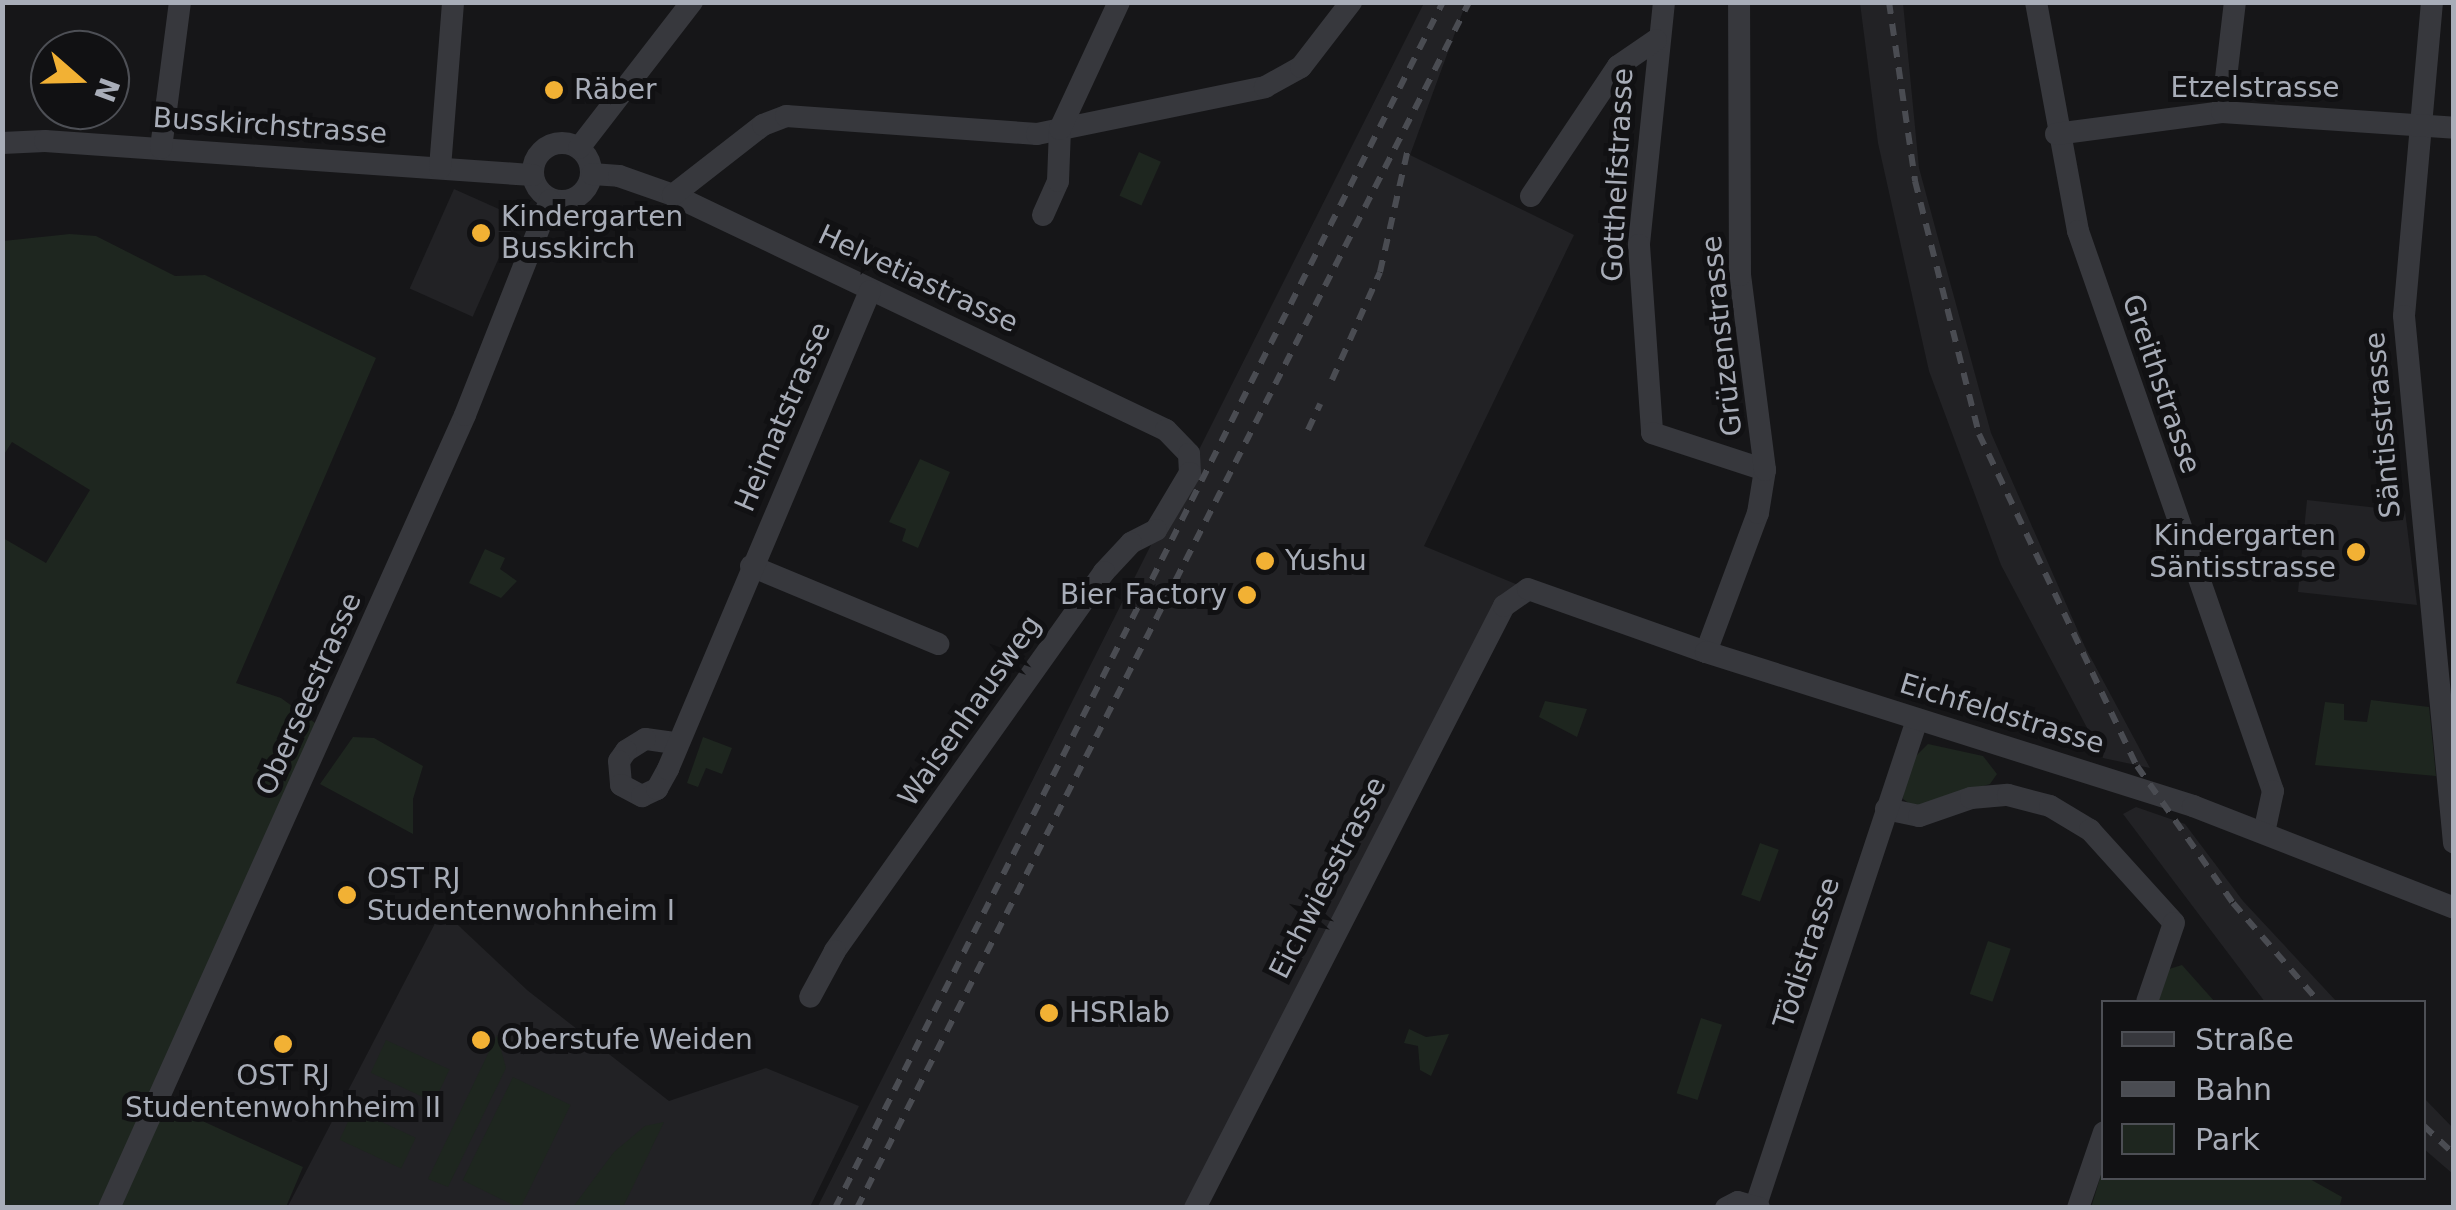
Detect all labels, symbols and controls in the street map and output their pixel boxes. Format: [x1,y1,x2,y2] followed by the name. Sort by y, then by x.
[30,30,130,130] north arrow
[1596,67,1640,283] street label: Gotthelfstrasse
[2170,71,2340,105] street label: Etzelstrasse
[87,73,126,106] text: N
[574,73,657,107] place label: Räber
[543,79,565,101] marker: Räber
[152,101,388,151] street label: Busskirchstrasse
[501,200,683,266] place label: Kindergarten Busskirch
[813,218,1023,340] street label: Helvetiastrasse
[470,222,492,244] marker: Kindergarten Busskirch
[1695,234,1749,438] street label: Grüzenstrasse
[2115,290,2207,478] street label: Greithstrasse
[728,317,838,517] street label: Heimatstrasse
[2358,331,2408,519] street label: Säntisstrasse
[2149,519,2336,585] place label: Kindergarten Säntisstrasse
[2345,541,2367,563] marker: Kindergarten Säntisstrasse
[1285,544,1367,578] place label: Yushu
[1254,550,1276,572] marker: Yushu
[1060,578,1227,612] place label: Bier Factory
[1236,584,1258,606] marker: Bier Factory
[249,587,369,801] street label: Oberseestrasse
[892,609,1048,813] street label: Waisenhausweg
[1896,667,2108,761] street label: Eichfeldstrasse
[1263,772,1393,984] street label: Eichwiesstrasse
[367,862,675,928] place label: OST RJ Studentenwohnheim I
[1767,873,1847,1033] street label: Tödistrasse
[336,884,358,906] marker: OST RJ Studentenwohnheim I
[1069,996,1170,1030] place label: HSRlab
[2101,1000,2426,1180] legend
[1038,1002,1060,1024] marker: HSRlab
[2195,1022,2294,1057] text: Straße
[501,1023,753,1057] place label: Oberstufe Weiden
[470,1029,492,1051] marker: Oberstufe Weiden
[272,1033,294,1055] marker: OST RJ Studentenwohnheim II
[125,1059,441,1125] place label: OST RJ Studentenwohnheim II
[2195,1072,2272,1107] text: Bahn
[2195,1122,2260,1157] text: Park

